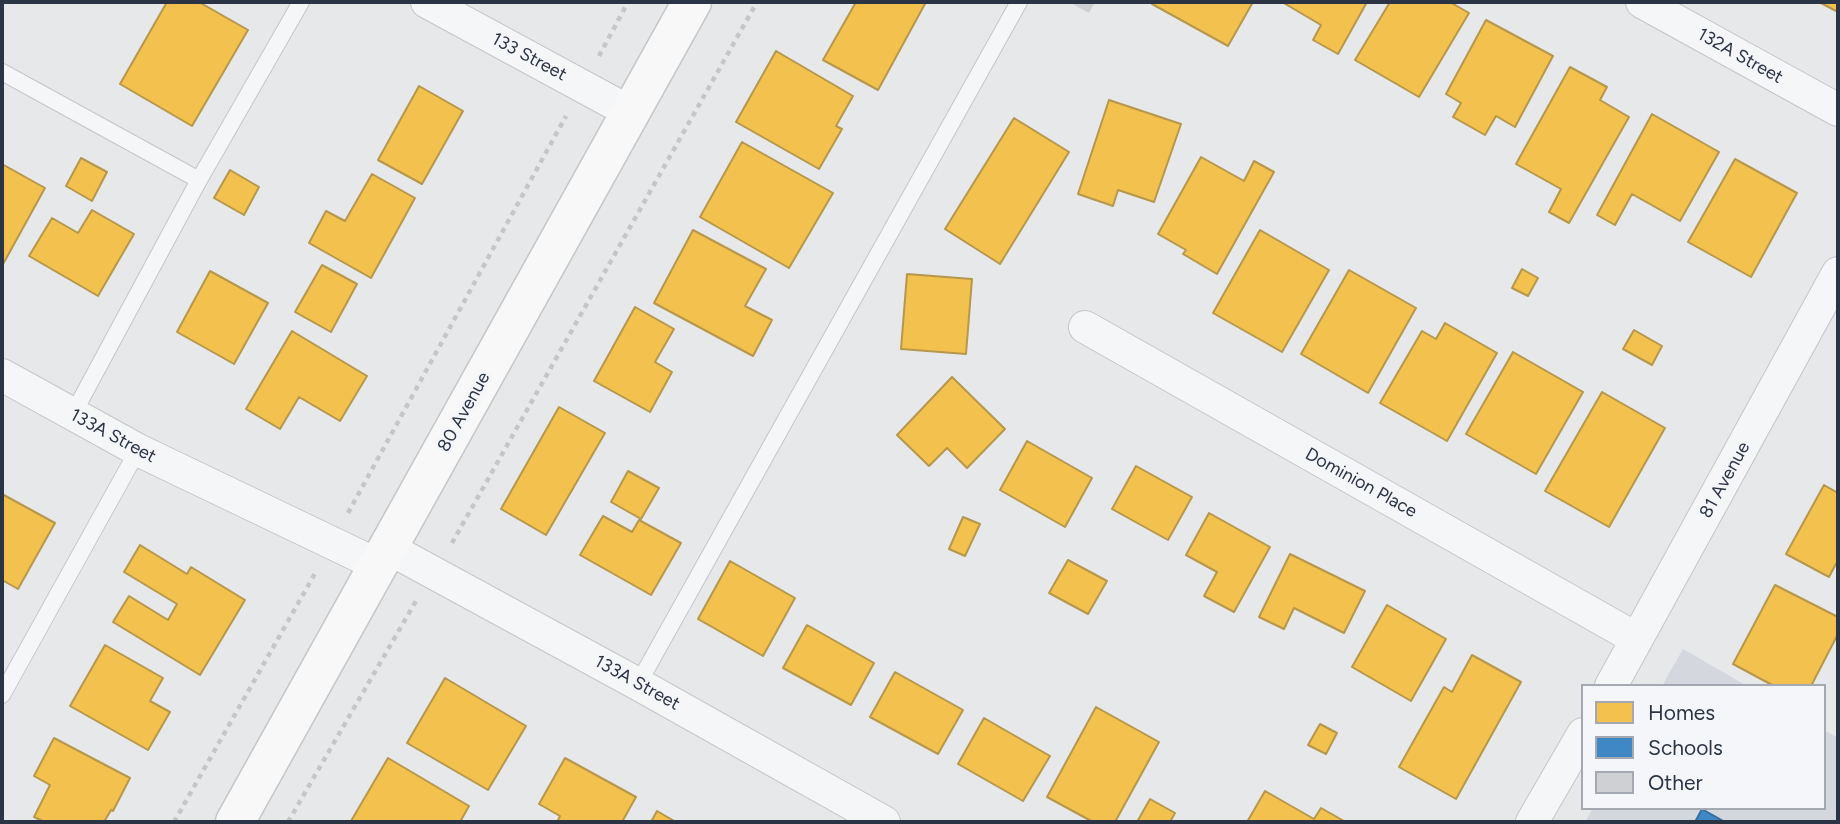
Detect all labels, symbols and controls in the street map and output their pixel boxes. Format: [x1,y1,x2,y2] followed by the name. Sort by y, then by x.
[1694,24,1786,88] street label: 132A Street
[488,28,570,86] street label: 133 Street
[433,368,495,456] street label: 80 Avenue
[66,404,160,468] street label: 133A Street
[1695,438,1755,522] street label: 81 Avenue
[1301,443,1421,523] street label: Dominion Place
[591,651,683,715] street label: 133A Street
[1581,684,1826,810] legend
[1648,700,1715,725] text: Homes
[1648,735,1723,760] text: Schools
[1648,770,1703,795] text: Other

